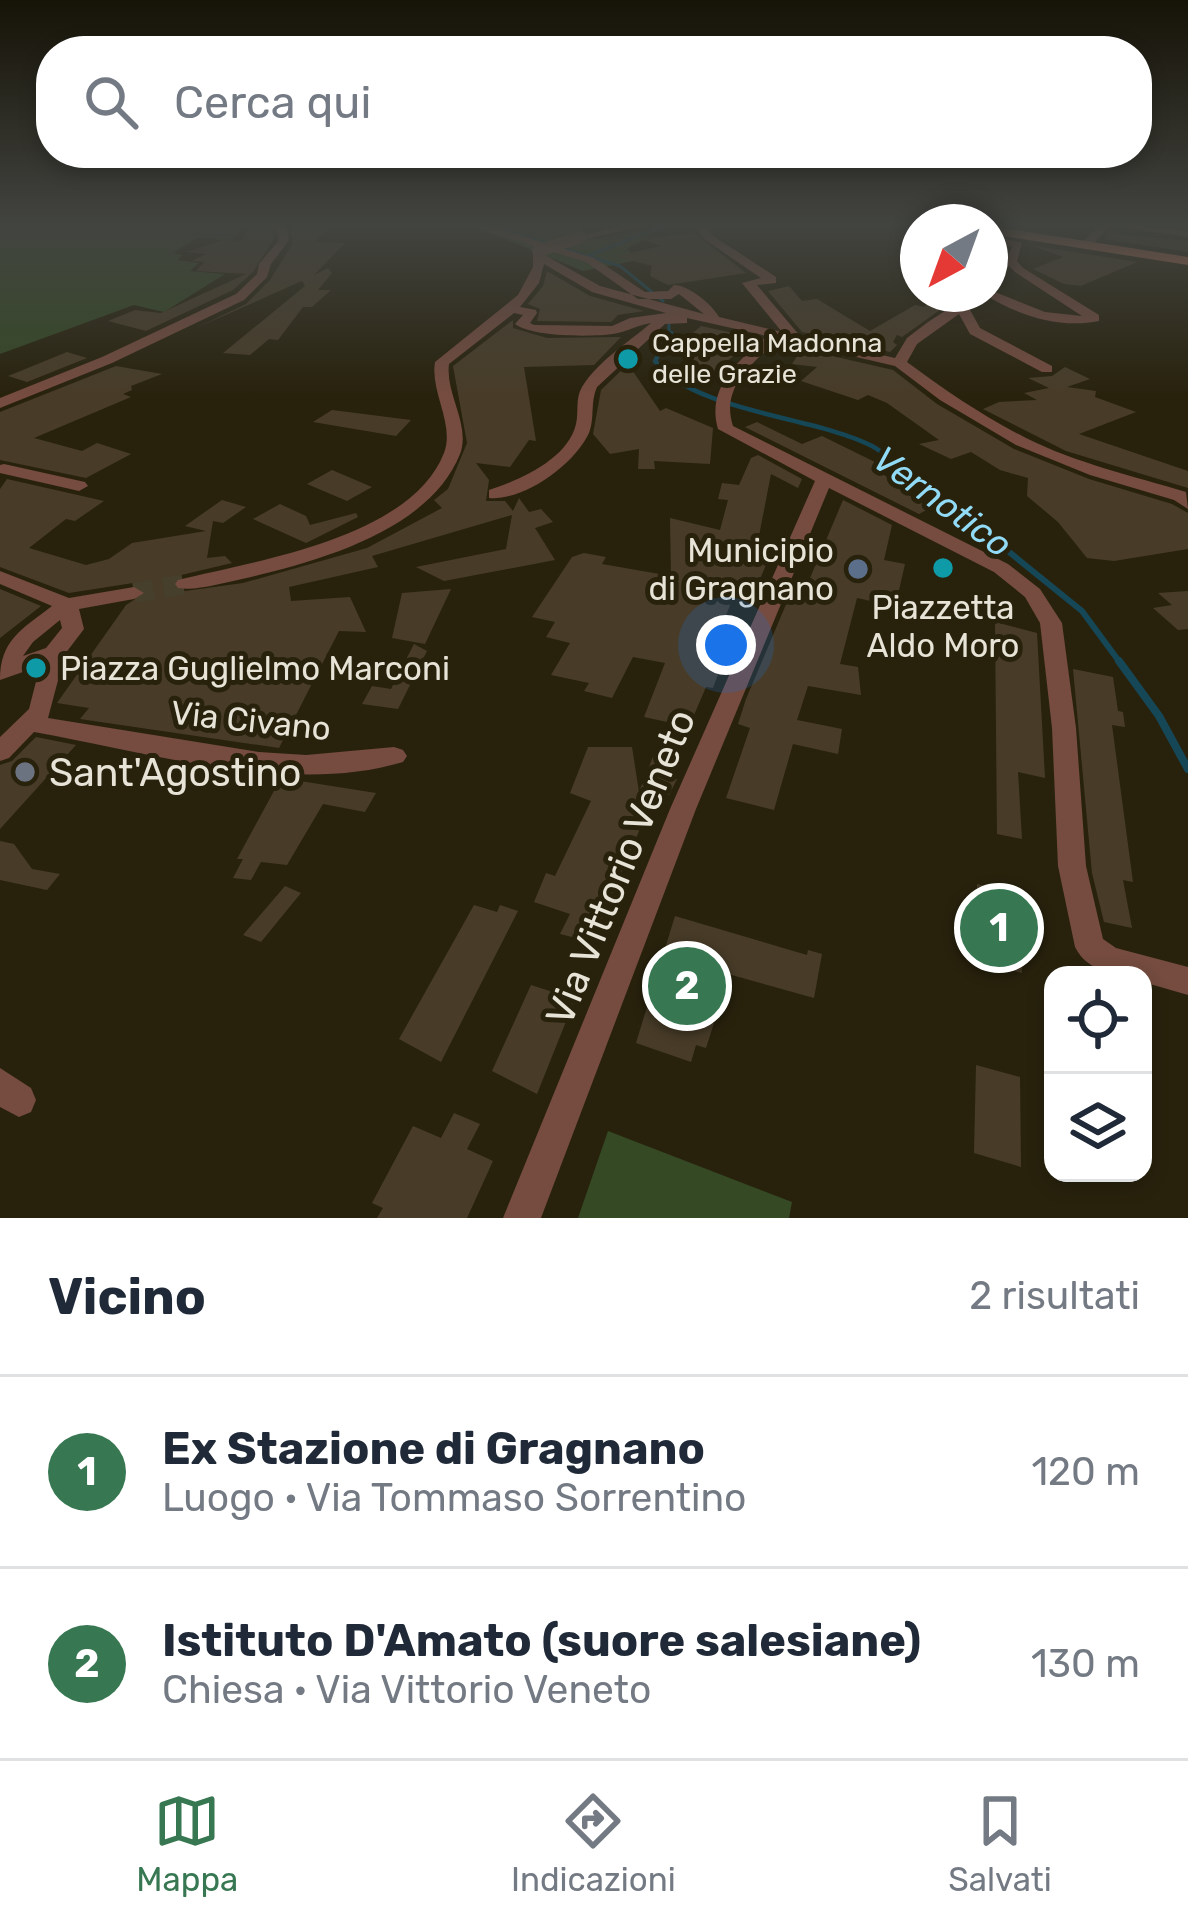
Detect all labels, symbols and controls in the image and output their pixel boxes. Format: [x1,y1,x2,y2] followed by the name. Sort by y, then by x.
[36,36,1152,168] search box
[78,69,144,135] icon: search
[174,76,371,129] text: Cerca qui
[900,204,1008,312] north arrow
[652,327,882,390] place label: Cappella Madonna delle Grazie
[615,346,641,372] marker: Cappella Madonna delle Grazie
[865,437,1020,566] water label: Vernotico
[648,531,834,608] place label: Municipio di Gragnano
[930,555,956,581] marker: Piazzetta Aldo Moro
[845,556,871,582] marker: Municipio di Gragnano
[866,588,1020,665] place label: Piazzetta Aldo Moro
[696,615,756,675] your location
[60,649,450,688] place label: Piazza Guglielmo Marconi
[23,655,49,681] marker: Piazza Guglielmo Marconi
[169,693,333,748] street label: Via Civano
[537,703,705,1032] street label: Via Vittorio Veneto
[49,750,301,796] place label: Sant'Agostino
[12,759,38,785] marker: Sant'Agostino
[960,883,1038,973] pin: 1
[648,941,726,1031] pin: 2
[1044,966,1152,1182] map controls
[1044,966,1152,1074] button: locate
[1044,1074,1152,1182] button: layers
[48,1266,206,1327] text: Vicino
[969,1273,1140,1319] text: 2 risultati
[162,1422,705,1475] text: Ex Stazione di Gragnano
[77,1449,97,1495] text: 1
[1031,1449,1140,1495] text: 120 m
[162,1475,746,1521] text: Luogo · Via Tommaso Sorrentino
[162,1614,921,1667] text: Istituto D'Amato (suore salesiane)
[74,1641,100,1687] text: 2
[1031,1641,1140,1687] text: 130 m
[162,1667,651,1713] text: Chiesa · Via Vittorio Veneto
[136,1788,238,1899] tab: Mappa
[511,1788,676,1899] tab: Indicazioni
[948,1788,1052,1899] tab: Salvati

